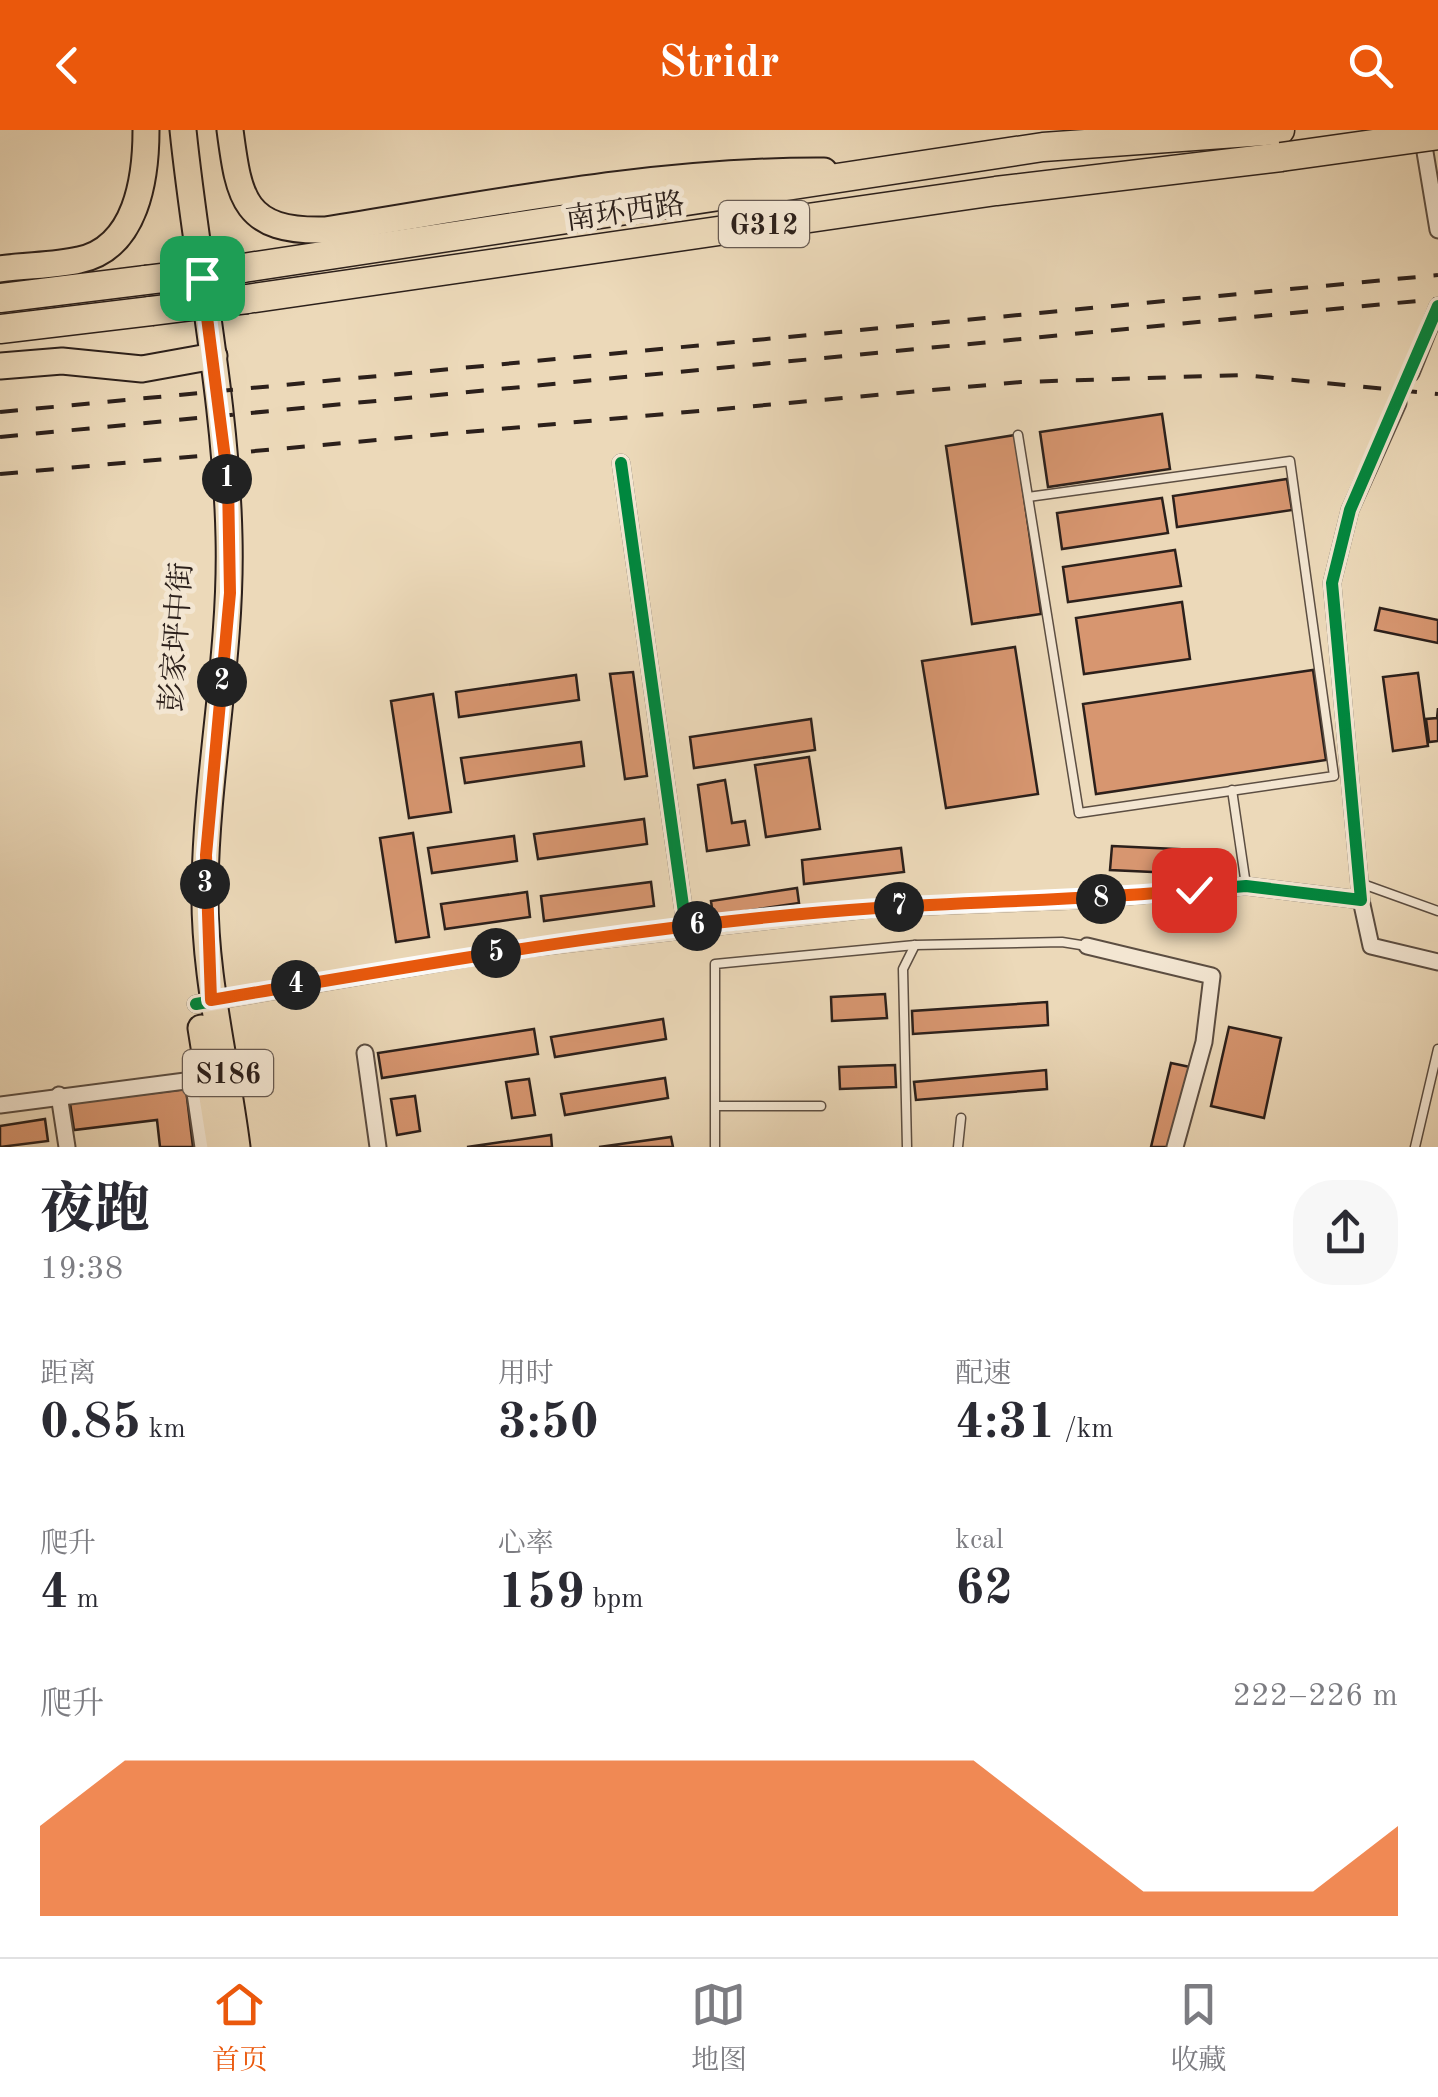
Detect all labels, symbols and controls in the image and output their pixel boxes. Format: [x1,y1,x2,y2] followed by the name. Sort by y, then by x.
[40,38,95,93] icon: back
[1343,38,1398,93] icon: search
[659,42,779,87] text: Stridr
[563,187,687,236] street label: 南环西路
[719,201,809,247] road number: G312
[160,236,245,321] pin
[175,251,230,306] icon: arrive
[202,454,252,504] pin: 1
[219,465,235,493] text: 1
[155,561,198,713] street label: 彭家坪中街
[197,657,247,707] pin: 2
[214,668,230,696] text: 2
[1152,848,1237,933] pin
[180,859,230,909] pin: 3
[1167,863,1222,918] icon: check
[197,870,213,898] text: 3
[1076,874,1126,924] pin: 8
[874,882,924,932] pin: 7
[1093,885,1109,913] text: 8
[891,893,907,921] text: 7
[672,901,722,951] pin: 6
[689,912,705,940] text: 6
[471,928,521,978] pin: 5
[488,939,504,967] text: 5
[271,960,321,1010] pin: 4
[288,971,304,999] text: 4
[183,1050,273,1096] road number: S186
[1293,1180,1398,1285] button: share
[40,1185,150,1240] text: 夜跑
[40,1254,123,1286] text: 19:38
[40,1361,96,1389] text: 距离
[498,1361,554,1389] text: 用时
[955,1361,1011,1389] text: 配速
[40,1399,141,1449] text: 0.85
[498,1399,599,1449] text: 3:50
[955,1399,1056,1449] text: 4:31
[141,1416,186,1444] text: km
[1056,1416,1114,1444] text: /km
[955,1527,1004,1555] text: kcal
[40,1531,96,1559] text: 爬升
[498,1531,554,1559] text: 心率
[955,1565,1013,1615] text: 62
[40,1569,69,1619] text: 4
[498,1569,585,1619] text: 159
[69,1586,99,1614] text: m
[585,1586,644,1614] text: bpm
[1232,1681,1398,1713] text: 222–226 m
[40,1690,104,1722] text: 爬升
[212,1977,268,2080] tab: 首页
[691,1977,747,2080] tab: 地图
[1170,1977,1226,2080] tab: 收藏

